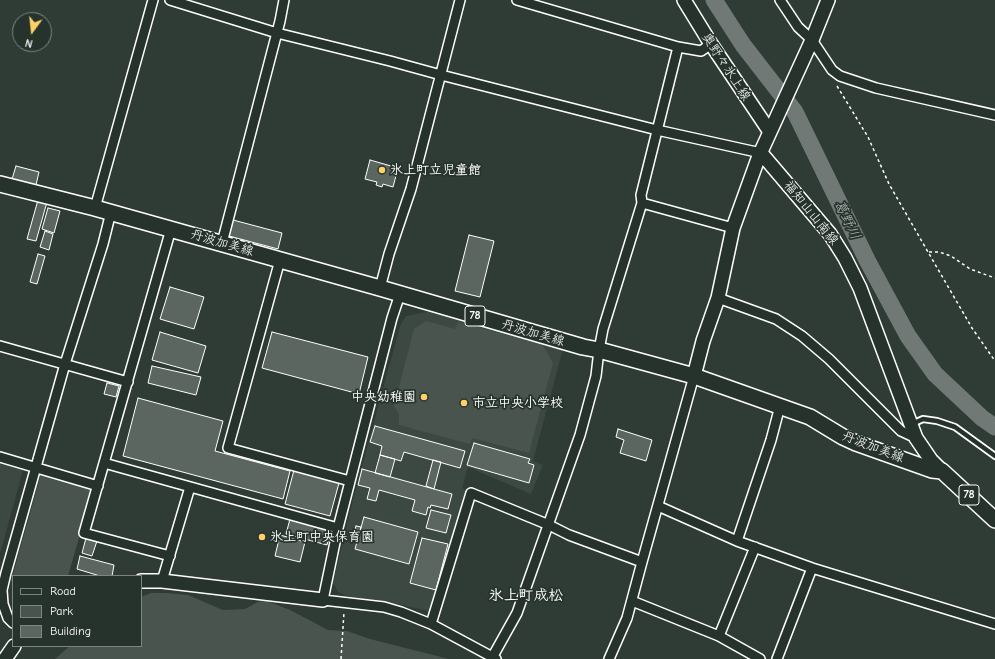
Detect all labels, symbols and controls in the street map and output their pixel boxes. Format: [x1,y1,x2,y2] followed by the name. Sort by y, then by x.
[12,12,52,52] north arrow
[698,30,754,104] street label: 奥野々氷上線
[24,36,34,50] text: N
[390,162,481,178] place label: 氷上町立児童館
[377,165,387,175] marker: 氷上町立児童館
[780,178,842,248] street label: 福知山山南線
[830,197,864,243] water label: 葛野川
[189,227,255,259] street label: 丹波加美線
[465,306,485,326] road number: 78
[500,317,566,349] street label: 丹波加美線
[351,389,416,405] place label: 中央幼稚園
[419,392,429,402] marker: 中央幼稚園
[472,395,563,411] place label: 市立中央小学校
[459,398,469,408] marker: 市立中央小学校
[840,428,906,466] street label: 丹波加美線
[959,485,979,505] road number: 78
[270,529,374,545] place label: 氷上町中央保育園
[257,532,267,542] marker: 氷上町中央保育園
[12,575,142,647] legend
[50,584,76,598] text: Road
[489,587,563,605] district label: 氷上町成松
[50,604,73,618] text: Park
[50,624,91,638] text: Building

